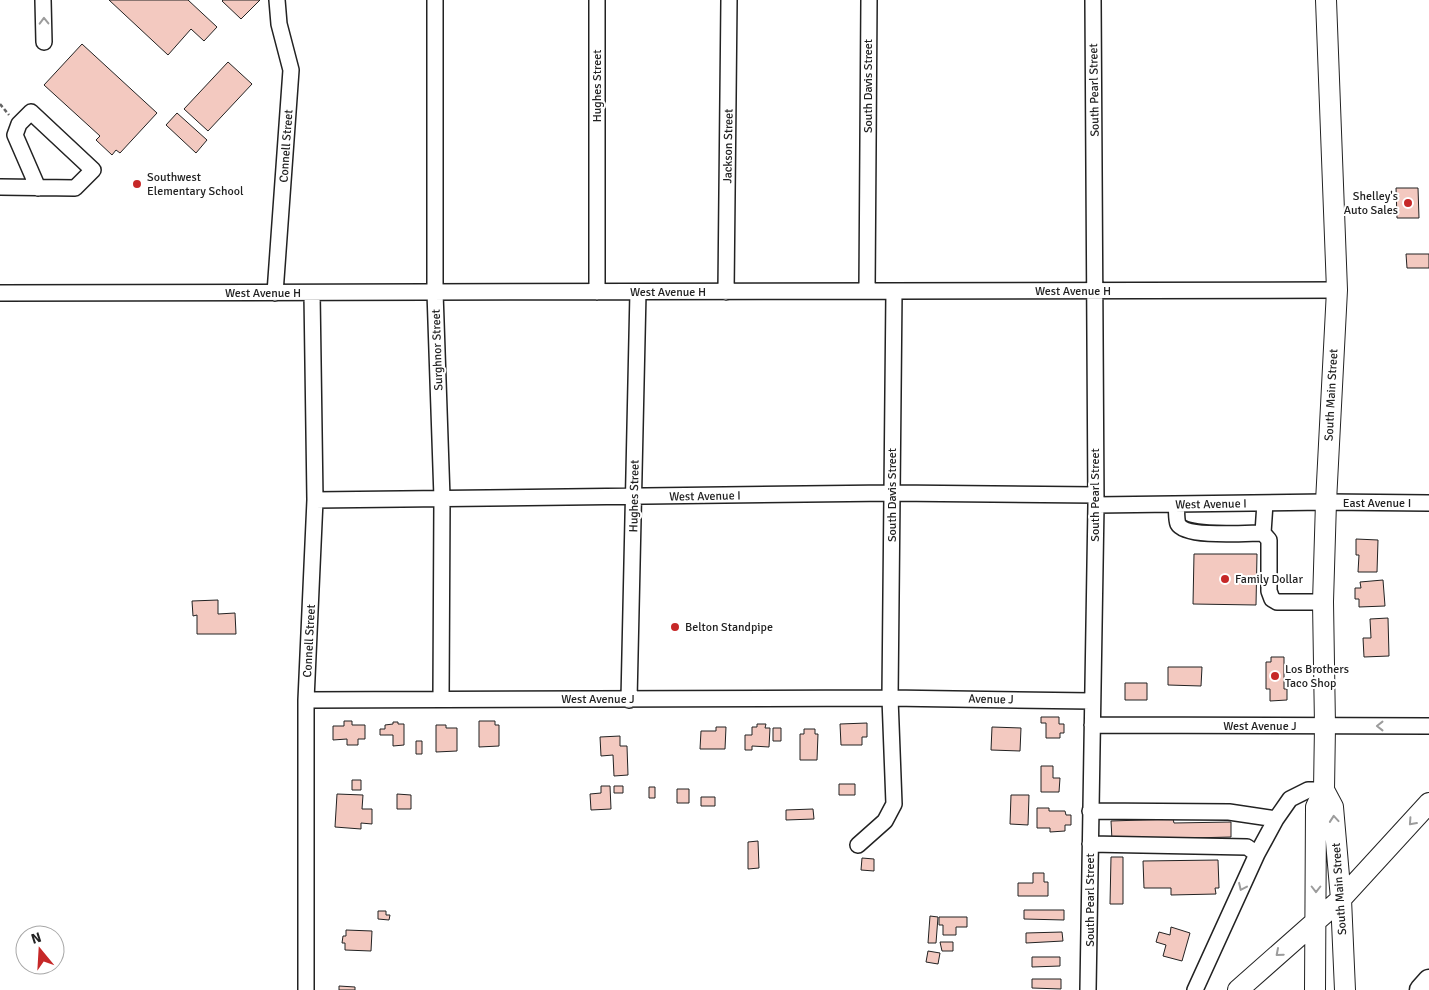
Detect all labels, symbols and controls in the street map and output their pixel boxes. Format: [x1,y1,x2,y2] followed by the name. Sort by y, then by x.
[38,17,49,25] one-way arrow
[861,39,876,133] street label: South Davis Street
[1086,43,1103,137] street label: South Pearl Street
[590,50,605,122] street label: Hughes Street
[276,109,297,183] street label: Connell Street
[720,109,737,183] street label: Jackson Street
[147,170,244,199] place label: Southwest Elementary School
[131,178,143,190] marker: Southwest Elementary School
[1344,189,1398,218] place label: Shelley's Auto Sales
[1402,197,1414,209] marker: Shelley's Auto Sales
[1035,284,1111,299] street label: West Avenue H
[630,285,706,300] street label: West Avenue H
[225,286,301,301] street label: West Avenue H
[429,309,446,391] street label: Surghnor Street
[1322,349,1341,442] street label: South Main Street
[885,448,900,542] street label: South Davis Street
[1088,448,1103,542] street label: South Pearl Street
[626,460,643,532] street label: Hughes Street
[669,488,741,505] street label: West Avenue I
[1175,496,1247,513] street label: West Avenue I
[1343,496,1411,511] street label: East Avenue I
[1235,572,1303,587] place label: Family Dollar
[1219,573,1231,585] marker: Family Dollar
[300,604,319,678] street label: Connell Street
[685,620,773,635] place label: Belton Standpipe
[669,621,681,633] marker: Belton Standpipe
[1285,662,1349,691] place label: Los Brothers Taco Shop
[1269,670,1281,682] marker: Los Brothers Taco Shop
[561,692,635,707] street label: West Avenue J
[968,692,1014,707] street label: Avenue J
[1223,719,1297,734] street label: West Avenue J
[1376,721,1384,731] one-way arrow
[1329,815,1340,823] one-way arrow
[1409,817,1418,826] one-way arrow
[1329,842,1350,936] street label: South Main Street
[1083,853,1098,947] street label: South Pearl Street
[1238,882,1249,891] one-way arrow
[1311,886,1321,893] one-way arrow
[15,925,65,975] north arrow
[29,929,43,948] text: N
[1276,948,1285,956] one-way arrow

